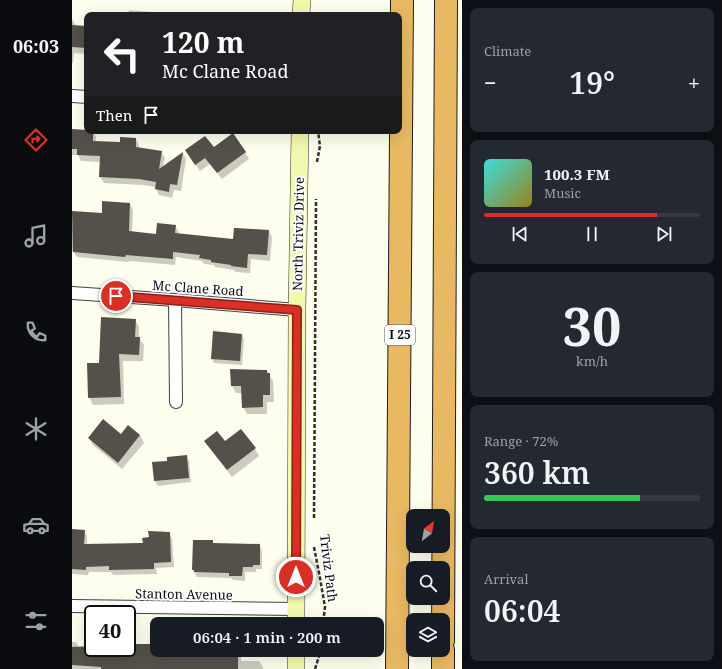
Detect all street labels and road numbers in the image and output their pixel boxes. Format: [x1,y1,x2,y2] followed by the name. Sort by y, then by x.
[288,177,308,291] street label: North Triviz Drive
[152,276,244,300] street label: Mc Clane Road
[385,325,415,345] road number: I 25
[316,533,342,603] street label: Triviz Path
[135,584,233,604] street label: Stanton Avenue

